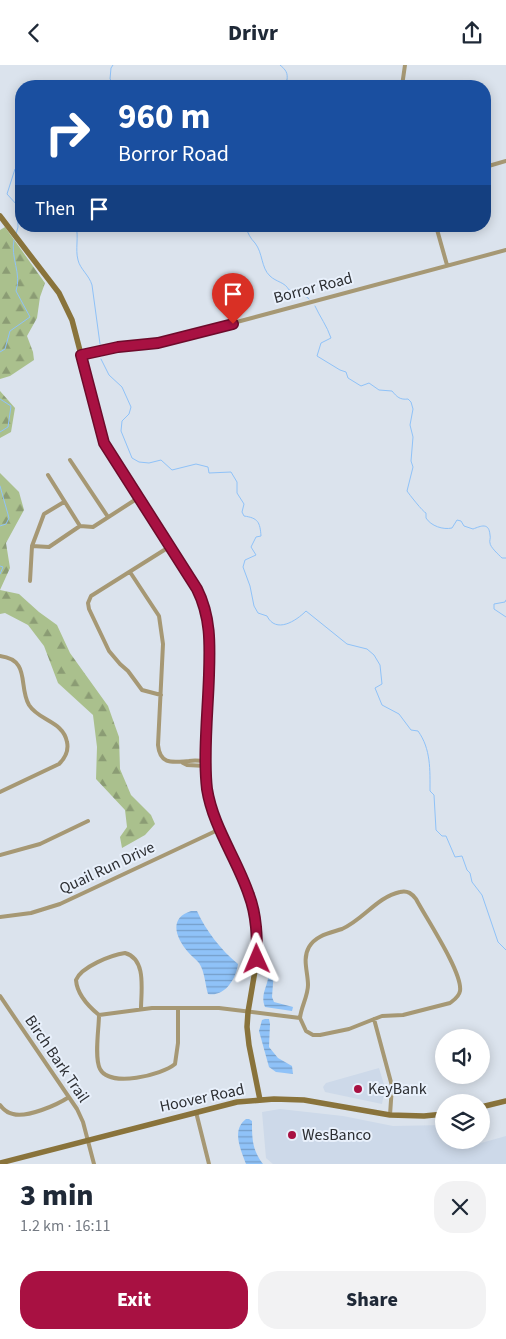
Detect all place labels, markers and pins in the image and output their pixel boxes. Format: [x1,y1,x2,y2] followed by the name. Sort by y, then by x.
[212,273,254,324] pin
[368,1078,427,1100] place label: KeyBank
[352,1083,364,1095] marker: KeyBank
[302,1124,371,1146] place label: WesBanco
[286,1129,298,1141] marker: WesBanco

